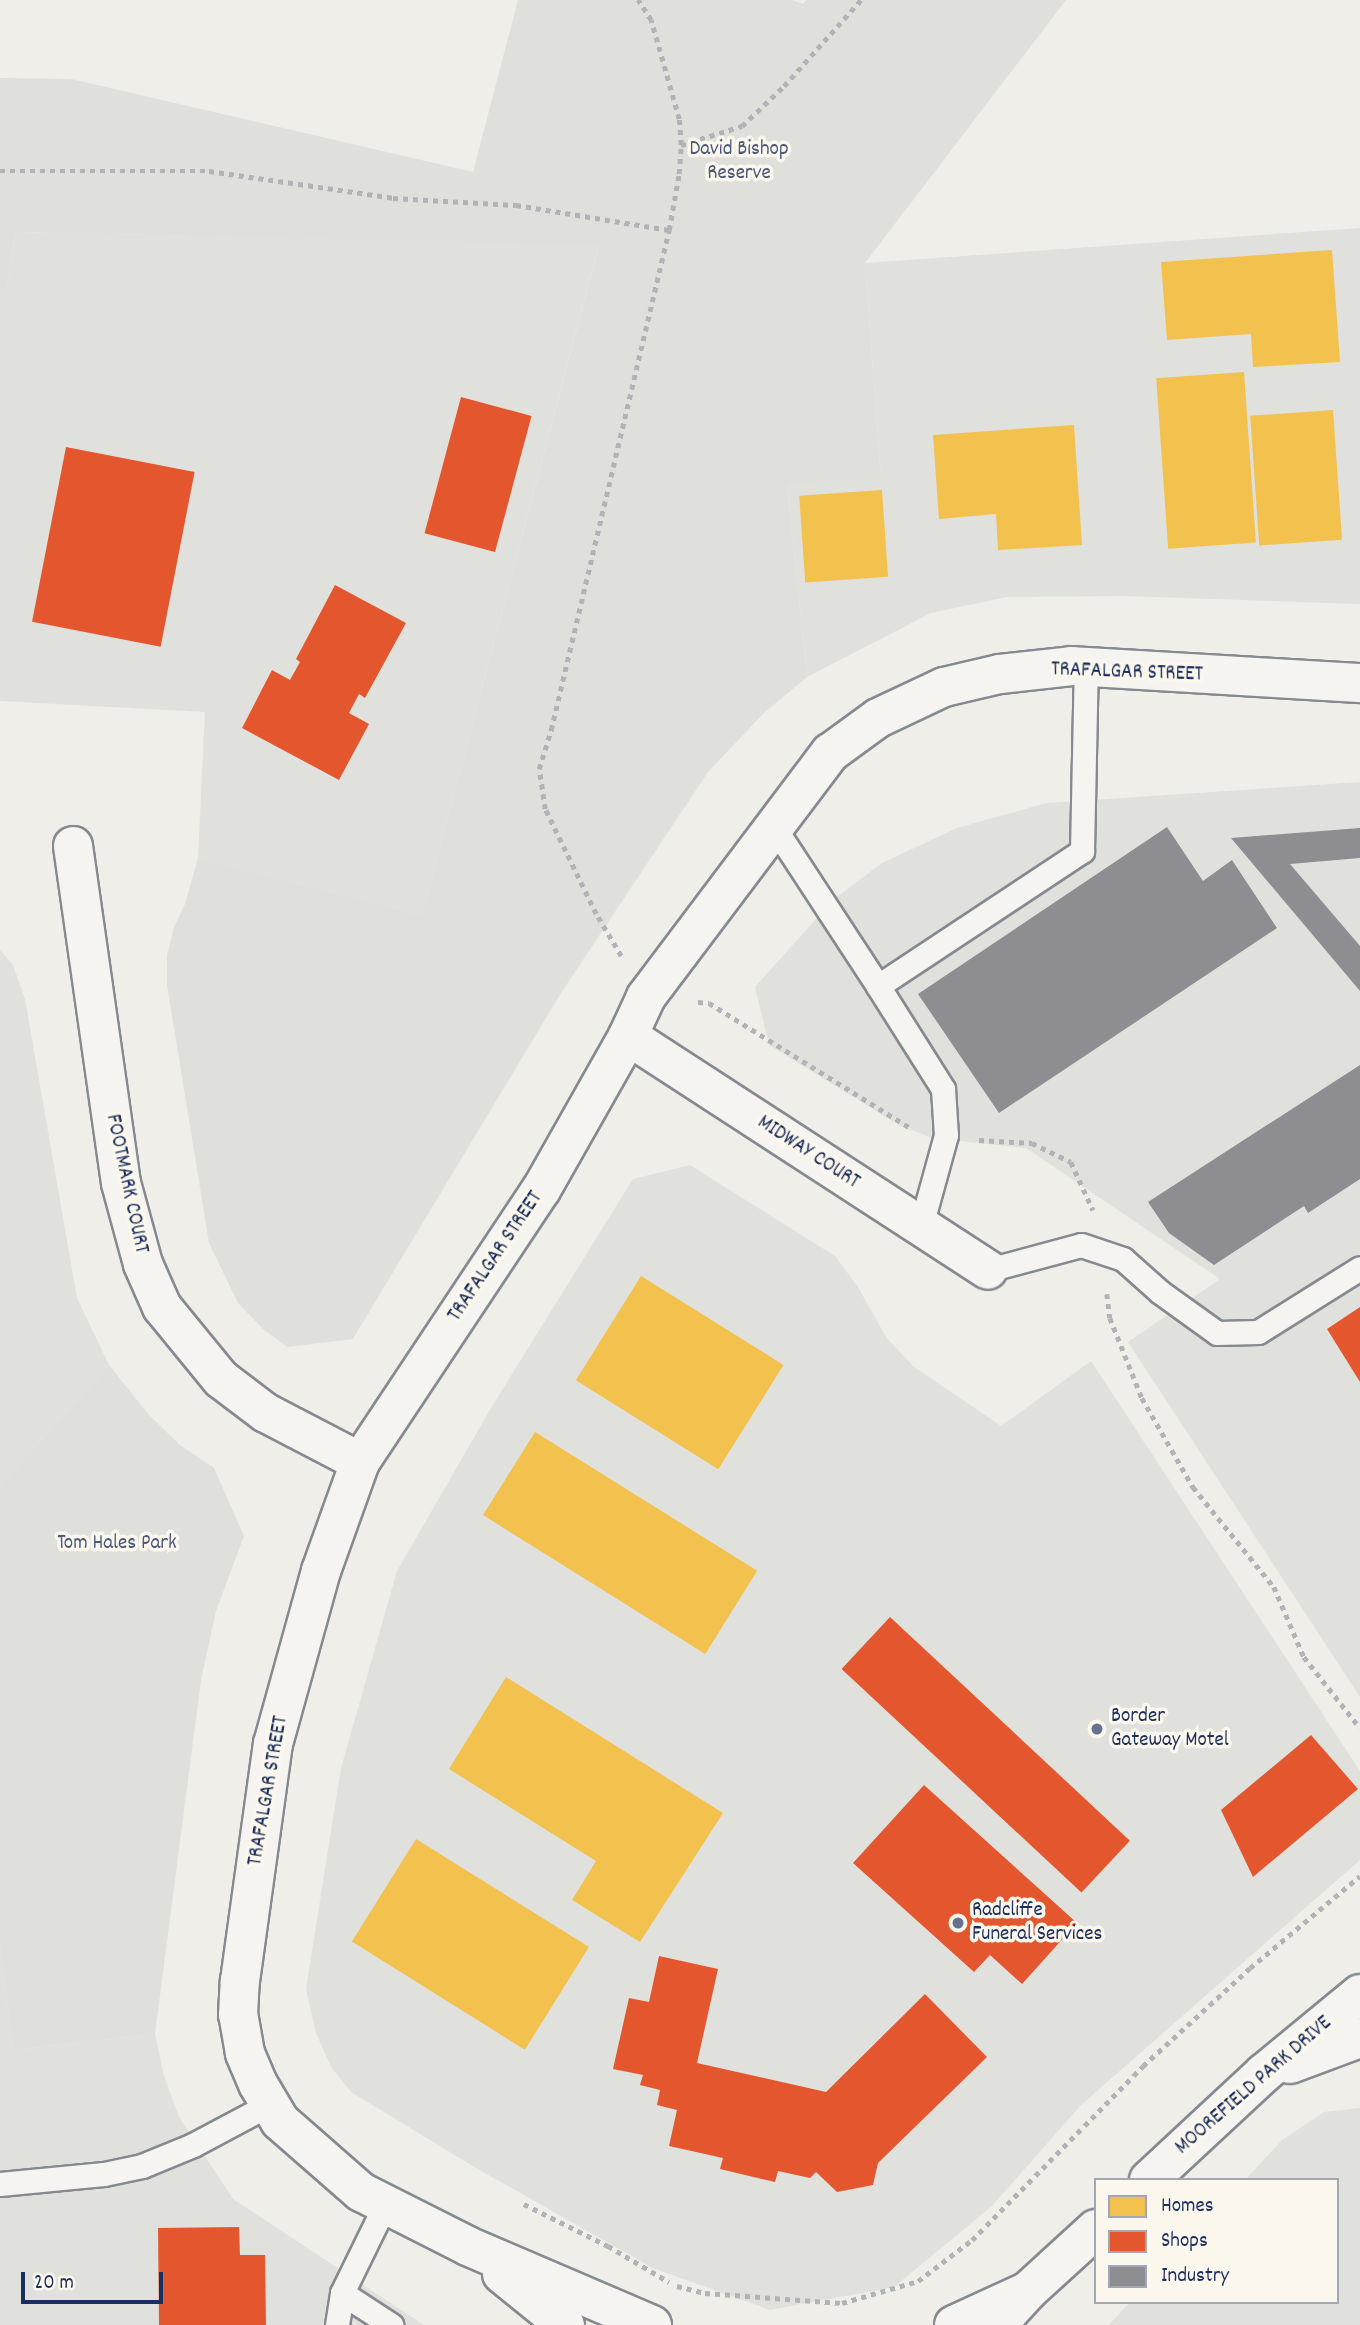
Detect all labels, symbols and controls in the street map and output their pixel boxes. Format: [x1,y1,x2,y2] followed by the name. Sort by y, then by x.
[689,137,789,187] park label: David Bishop Reserve
[1051,658,1203,688] street label: TRAFALGAR STREET
[752,1111,864,1195] street label: MIDWAY COURT
[99,1112,153,1256] street label: FOOTMARK COURT
[443,1187,549,1327] street label: TRAFALGAR STREET
[57,1531,177,1557] park label: Tom Hales Park
[1111,1704,1229,1754] place label: Border Gateway Motel
[243,1714,295,1868] street label: TRAFALGAR STREET
[1089,1721,1105,1737] marker: Border Gateway Motel
[972,1898,1102,1948] place label: Radcliffe Funeral Services
[950,1915,966,1931] marker: Radcliffe Funeral Services
[1171,2011,1337,2161] street label: MOOREFIELD PARK DRIVE
[1094,2178,1339,2304] legend
[1161,2192,1214,2222] text: Homes
[1161,2227,1208,2257] text: Shops
[24,2258,166,2302] scale bar
[1161,2262,1229,2292] text: Industry
[34,2269,74,2299] text: 20 m

